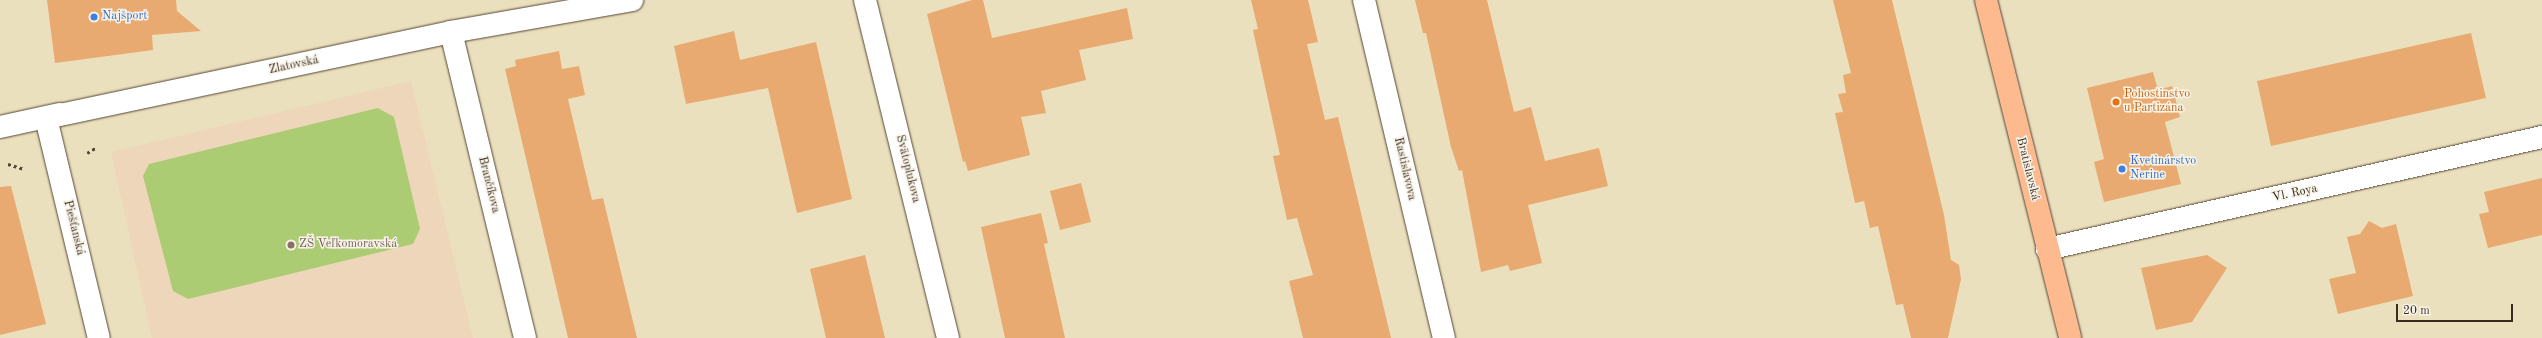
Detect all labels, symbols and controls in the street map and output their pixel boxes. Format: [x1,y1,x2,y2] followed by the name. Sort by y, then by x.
[102,10,148,24] place label: Najšport
[89,12,99,22] marker: Najšport
[268,54,320,78] street label: Zlatovská
[2124,88,2190,116] place label: Pohostinstvo u Partizána
[2111,97,2121,107] marker: Pohostinstvo u Partizána
[892,134,922,204] street label: Svätoplukova
[1390,136,1418,202] street label: Rastislavova
[2012,136,2042,202] street label: Bratislavská
[474,155,502,215] street label: Brančíkova
[2130,155,2196,183] place label: Kvetinárstvo Nerine
[2117,164,2127,174] marker: Kvetinárstvo Nerine
[2271,182,2319,206] street label: Vl. Roya
[59,199,87,257] street label: Piešťanská
[299,238,397,252] place label: ZŠ Veľkomoravská
[286,240,296,250] marker: ZŠ Veľkomoravská
[2398,296,2515,322] scale bar
[2403,305,2430,317] text: 20 m

